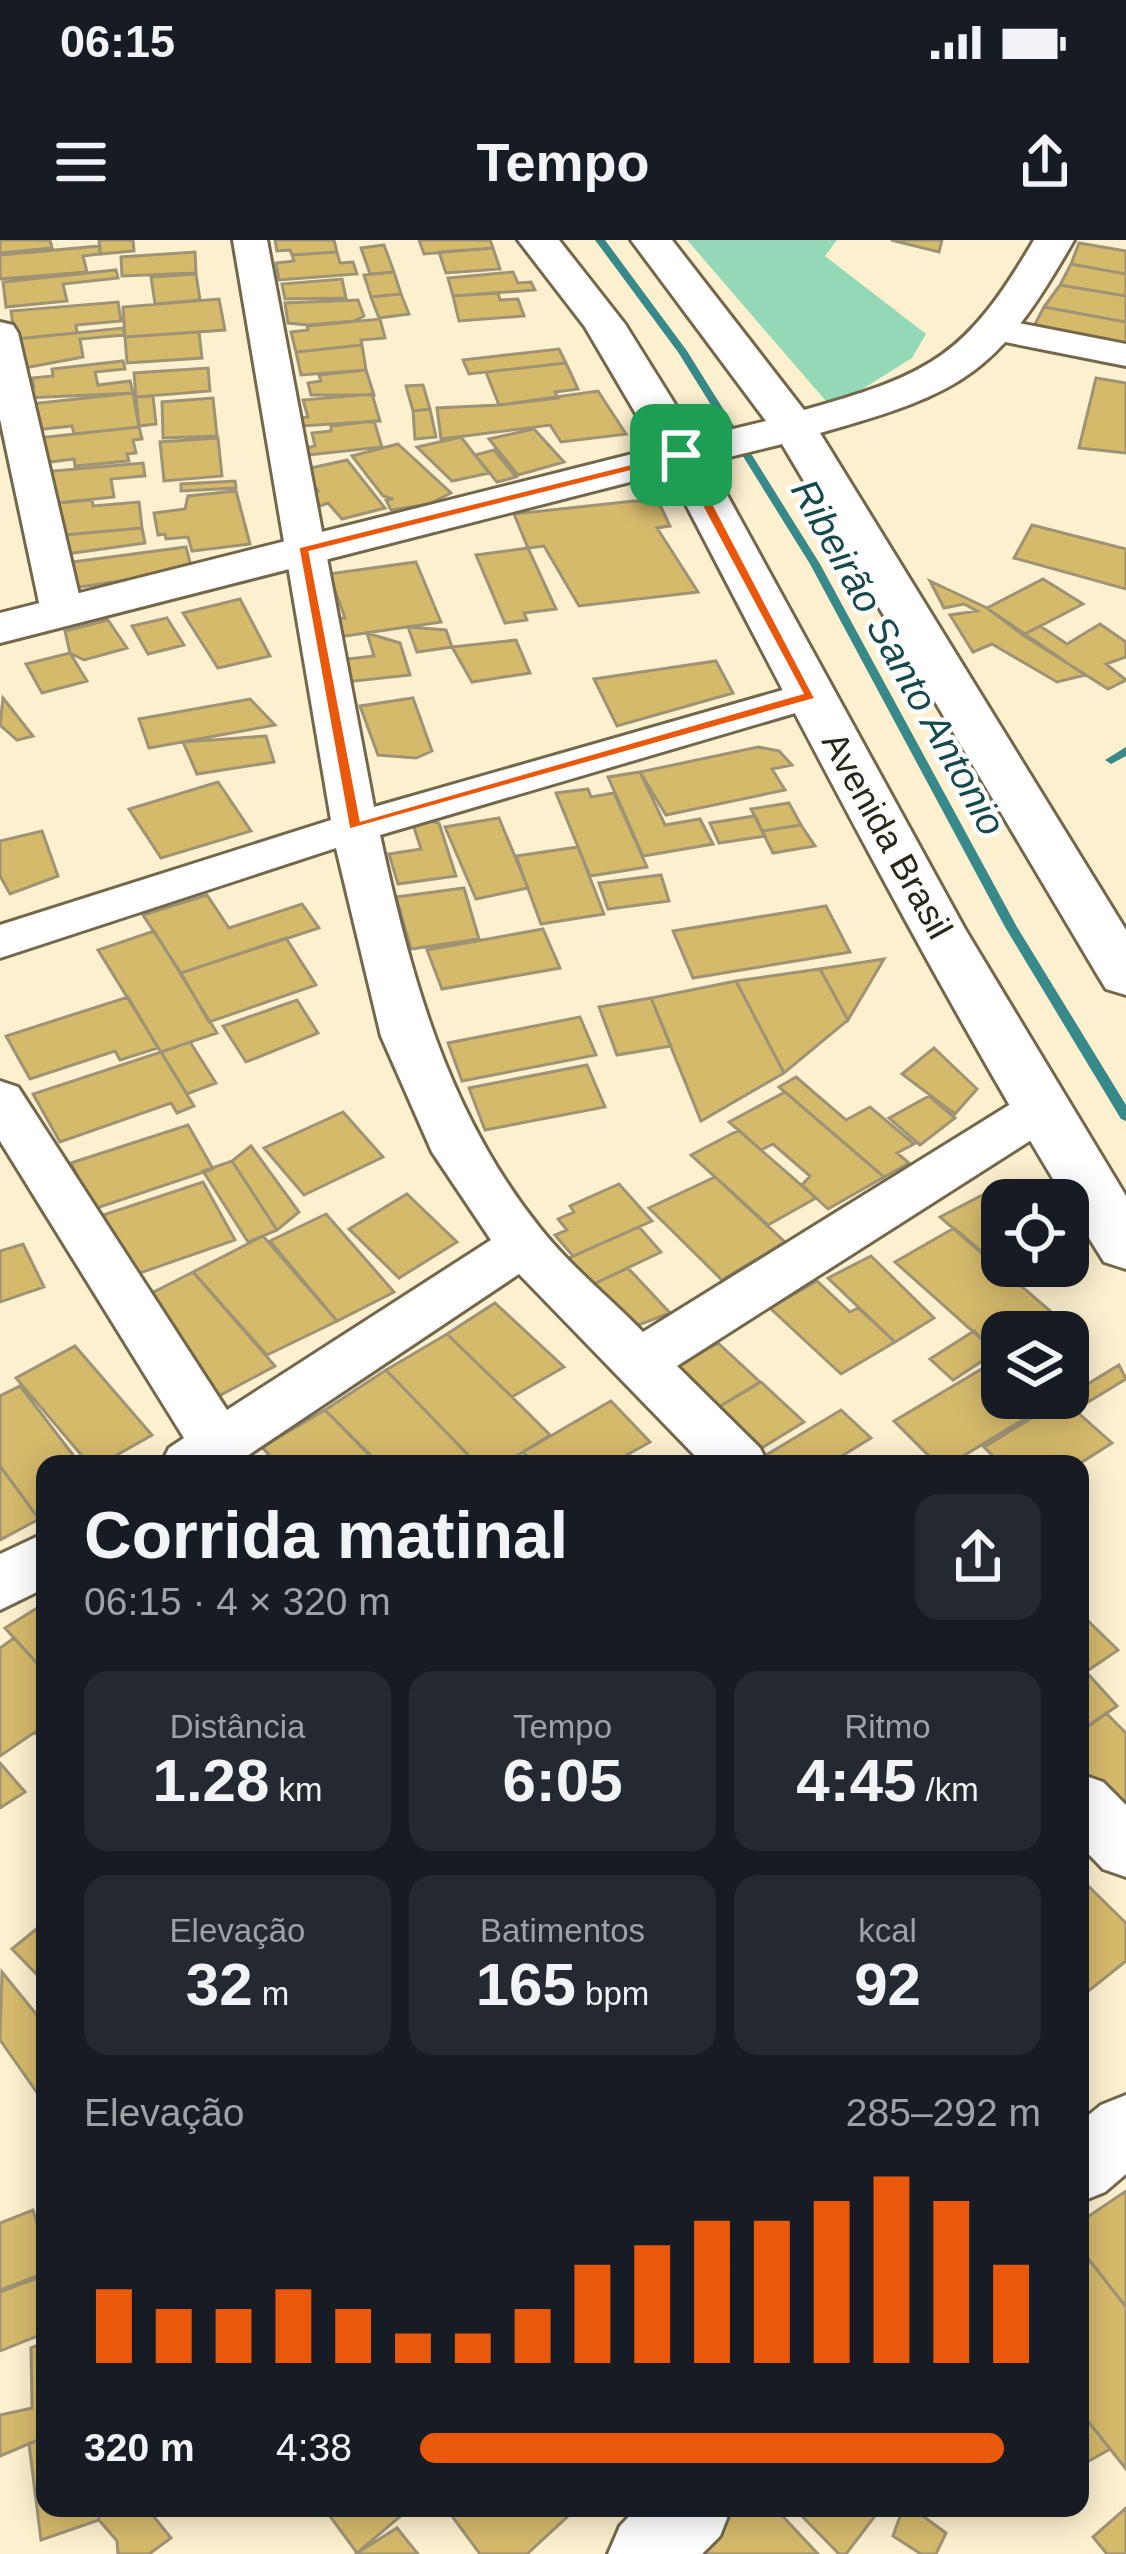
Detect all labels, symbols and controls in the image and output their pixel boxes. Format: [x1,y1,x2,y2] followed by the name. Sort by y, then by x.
[60,16,175,67] text: 06:15
[48,129,114,195] icon: menu
[1012,129,1078,195] icon: share
[477,132,650,192] text: Tempo
[630,404,732,506] pin
[648,422,714,488] icon: arrive
[783,472,1014,842] water label: Ribeirão Santo Antonio
[814,725,961,946] street label: Avenida Brasil
[981,1179,1089,1419] map controls
[981,1179,1089,1287] button: locate
[981,1311,1089,1419] button: layers
[915,1494,1041,1620] button: share
[84,1498,568,1572] text: Corrida matinal
[84,1580,391,1623] text: 06:15 · 4 × 320 m
[170,1708,305,1745] text: Distância
[513,1708,612,1745] text: Tempo
[844,1708,931,1745] text: Ritmo
[153,1747,269,1814] text: 1.28
[502,1747,623,1814] text: 6:05
[796,1747,916,1814] text: 4:45
[269,1771,322,1808] text: km
[916,1771,979,1808] text: /km
[170,1912,305,1949] text: Elevação
[480,1912,645,1949] text: Batimentos
[858,1912,917,1949] text: kcal
[186,1951,253,2018] text: 32
[476,1951,576,2018] text: 165
[854,1951,921,2018] text: 92
[253,1975,289,2012] text: m
[576,1975,649,2012] text: bpm
[84,2091,244,2134] text: Elevação
[846,2091,1041,2134] text: 285–292 m
[84,2426,195,2469] text: 320 m
[276,2426,352,2469] text: 4:38

